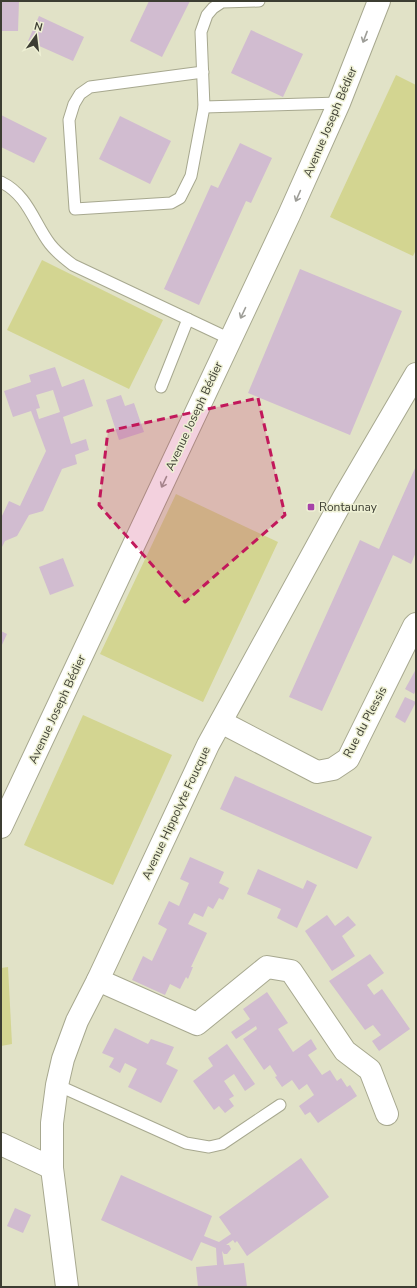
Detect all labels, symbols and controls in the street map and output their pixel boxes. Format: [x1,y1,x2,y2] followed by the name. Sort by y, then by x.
[16,16,56,56] north arrow
[32,19,44,35] text: N
[360,31,368,43] one-way arrow
[299,64,361,180] street label: Avenue Joseph Bédier
[293,189,301,201] one-way arrow
[239,307,246,319] one-way arrow
[162,358,227,473] street label: Avenue Joseph Bédier
[160,475,167,487] one-way arrow
[319,499,378,515] place label: Rontaunay
[306,502,316,512] marker: Rontaunay
[25,651,90,766] street label: Avenue Joseph Bédier
[339,683,391,760] street label: Rue du Plessis
[138,744,214,882] street label: Avenue Hippolyte Foucque

